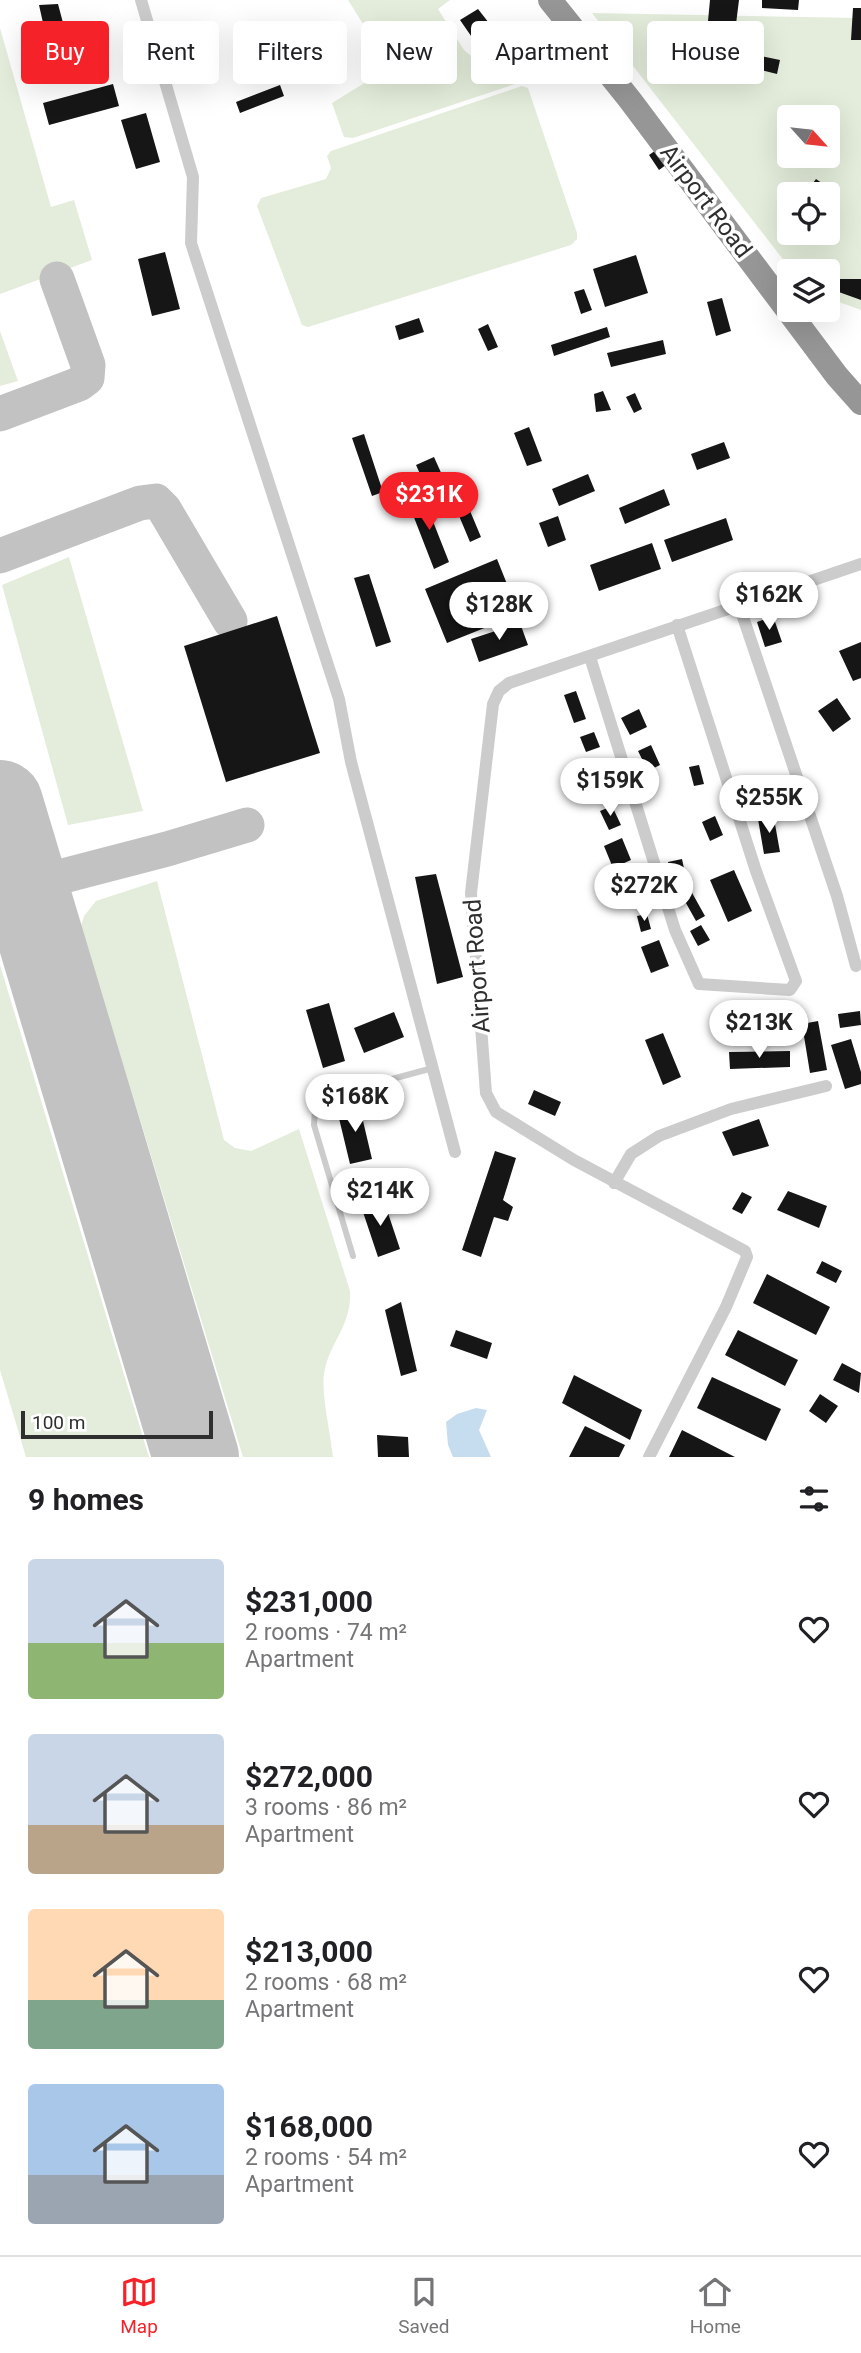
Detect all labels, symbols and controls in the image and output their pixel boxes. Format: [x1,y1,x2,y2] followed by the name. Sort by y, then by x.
[21,21,109,84] chip: Buy
[123,21,219,84] chip: Rent
[233,21,347,84] chip: Filters
[361,21,457,84] chip: New
[471,21,633,84] chip: Apartment
[647,21,764,84] chip: House
[777,105,840,168] north arrow
[777,105,840,322] map controls
[654,139,758,263] street label: Airport Road
[777,182,840,245] button: locate
[777,259,840,322] button: layers
[380,472,478,532] pin: $231K
[395,481,463,508] text: $231K
[720,572,818,632] pin: $162K
[735,581,803,608] text: $162K
[450,582,548,642] pin: $128K
[465,591,533,618] text: $128K
[561,758,659,818] pin: $159K
[576,767,644,794] text: $159K
[720,776,818,835] pin: $255K
[735,784,803,811] text: $255K
[595,864,693,923] pin: $272K
[610,872,678,899] text: $272K
[458,898,496,1034] street label: Airport Road
[710,1000,808,1060] pin: $213K
[725,1009,793,1036] text: $213K
[306,1074,404,1134] pin: $168K
[321,1083,389,1110] text: $168K
[331,1168,429,1228] pin: $214K
[346,1177,414,1204] text: $214K
[21,1408,214,1440] scale bar
[32,1411,85,1434] text: 100 m
[795,1480,833,1518] icon: filters
[28,1482,144,1517] text: 9 homes
[245,1584,373,1619] text: $231,000
[84,1587,168,1671] icon: home
[795,1610,833,1648] icon: heart
[245,1619,407,1646] text: 2 rooms · 74 m²
[245,1646,354,1673] text: Apartment
[245,1759,373,1794] text: $272,000
[84,1762,168,1846] icon: home
[795,1785,833,1823] icon: heart
[245,1794,407,1821] text: 3 rooms · 86 m²
[245,1821,354,1848] text: Apartment
[245,1934,373,1969] text: $213,000
[84,1937,168,2021] icon: home
[795,1960,833,1998] icon: heart
[245,1969,407,1996] text: 2 rooms · 68 m²
[245,1996,354,2023] text: Apartment
[245,2109,373,2144] text: $168,000
[84,2112,168,2196] icon: home
[795,2135,833,2173] icon: heart
[245,2144,407,2171] text: 2 rooms · 54 m²
[245,2171,354,2198] text: Apartment
[120,2273,158,2338] tab: Map
[398,2273,450,2338] tab: Saved
[690,2273,741,2338] tab: Home

